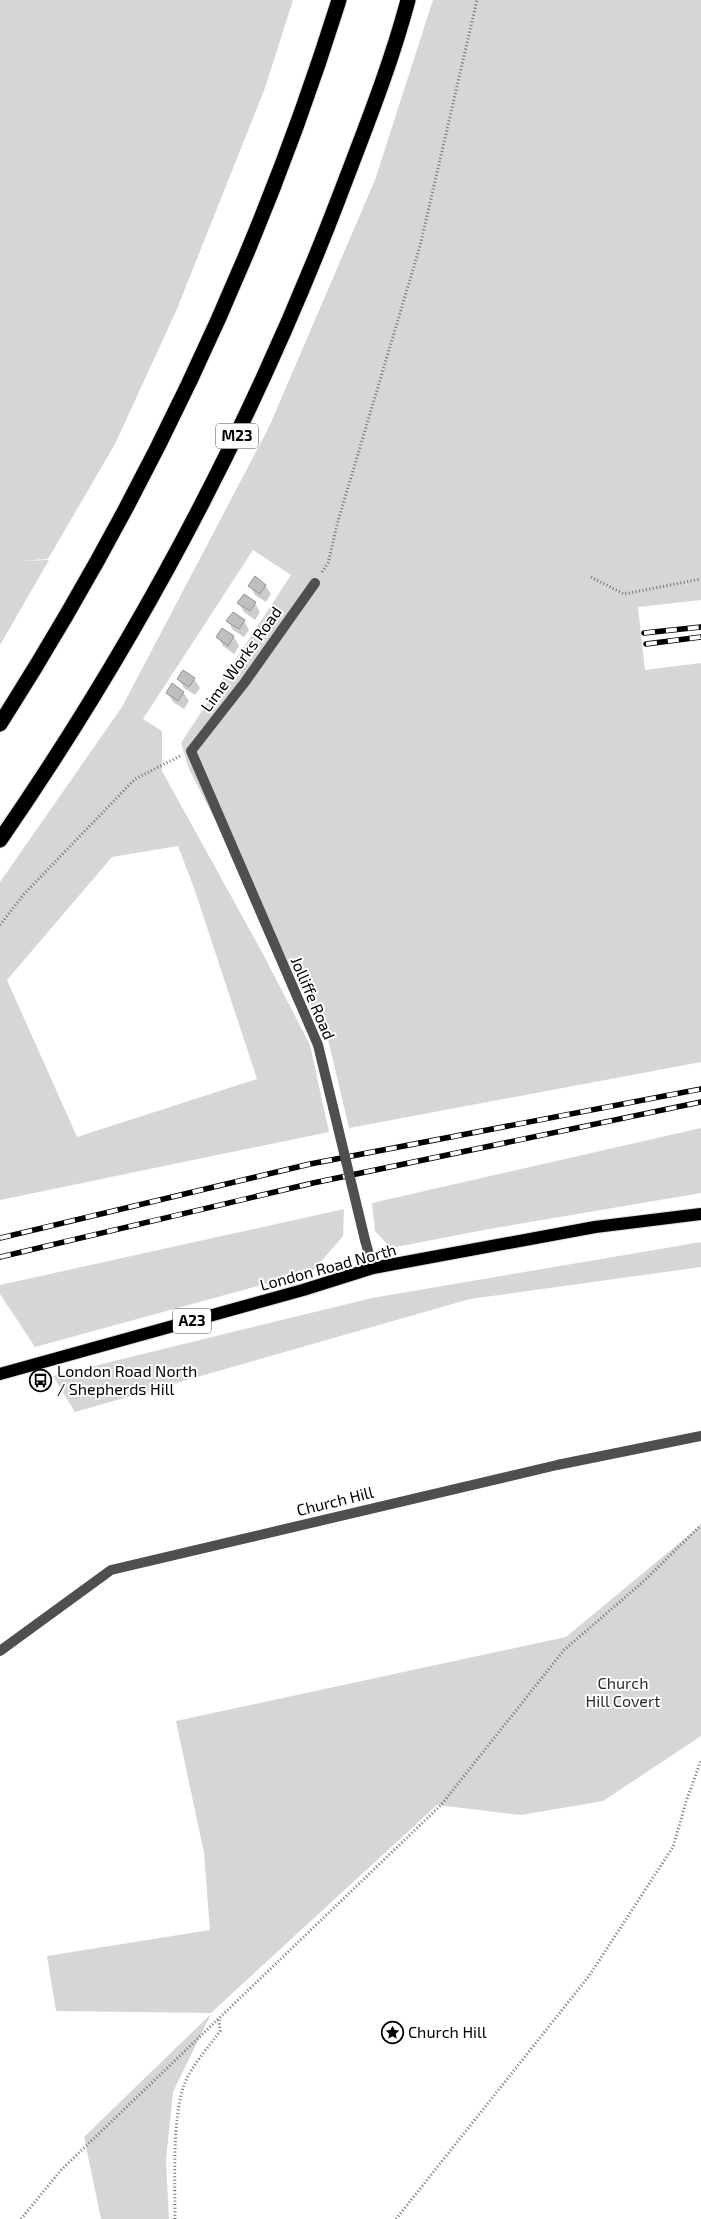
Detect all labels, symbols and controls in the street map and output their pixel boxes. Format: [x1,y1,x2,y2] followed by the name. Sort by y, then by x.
[216,424,258,448] road number: M23
[196,602,285,715] street label: Lime Works Road
[287,953,339,1042] street label: Jolliffe Road
[258,1239,398,1294] street label: London Road North
[173,1308,211,1334] road number: A23
[57,1361,197,1398] place label: London Road North / Shepherds Hill
[29,1368,53,1392] bus stop icon: London Road North / Shepherds Hill
[294,1482,376,1519] street label: Church Hill
[586,1673,660,1710] park label: Church Hill Covert
[380,2020,404,2044] place icon: Church Hill
[408,2022,487,2041] place label: Church Hill

